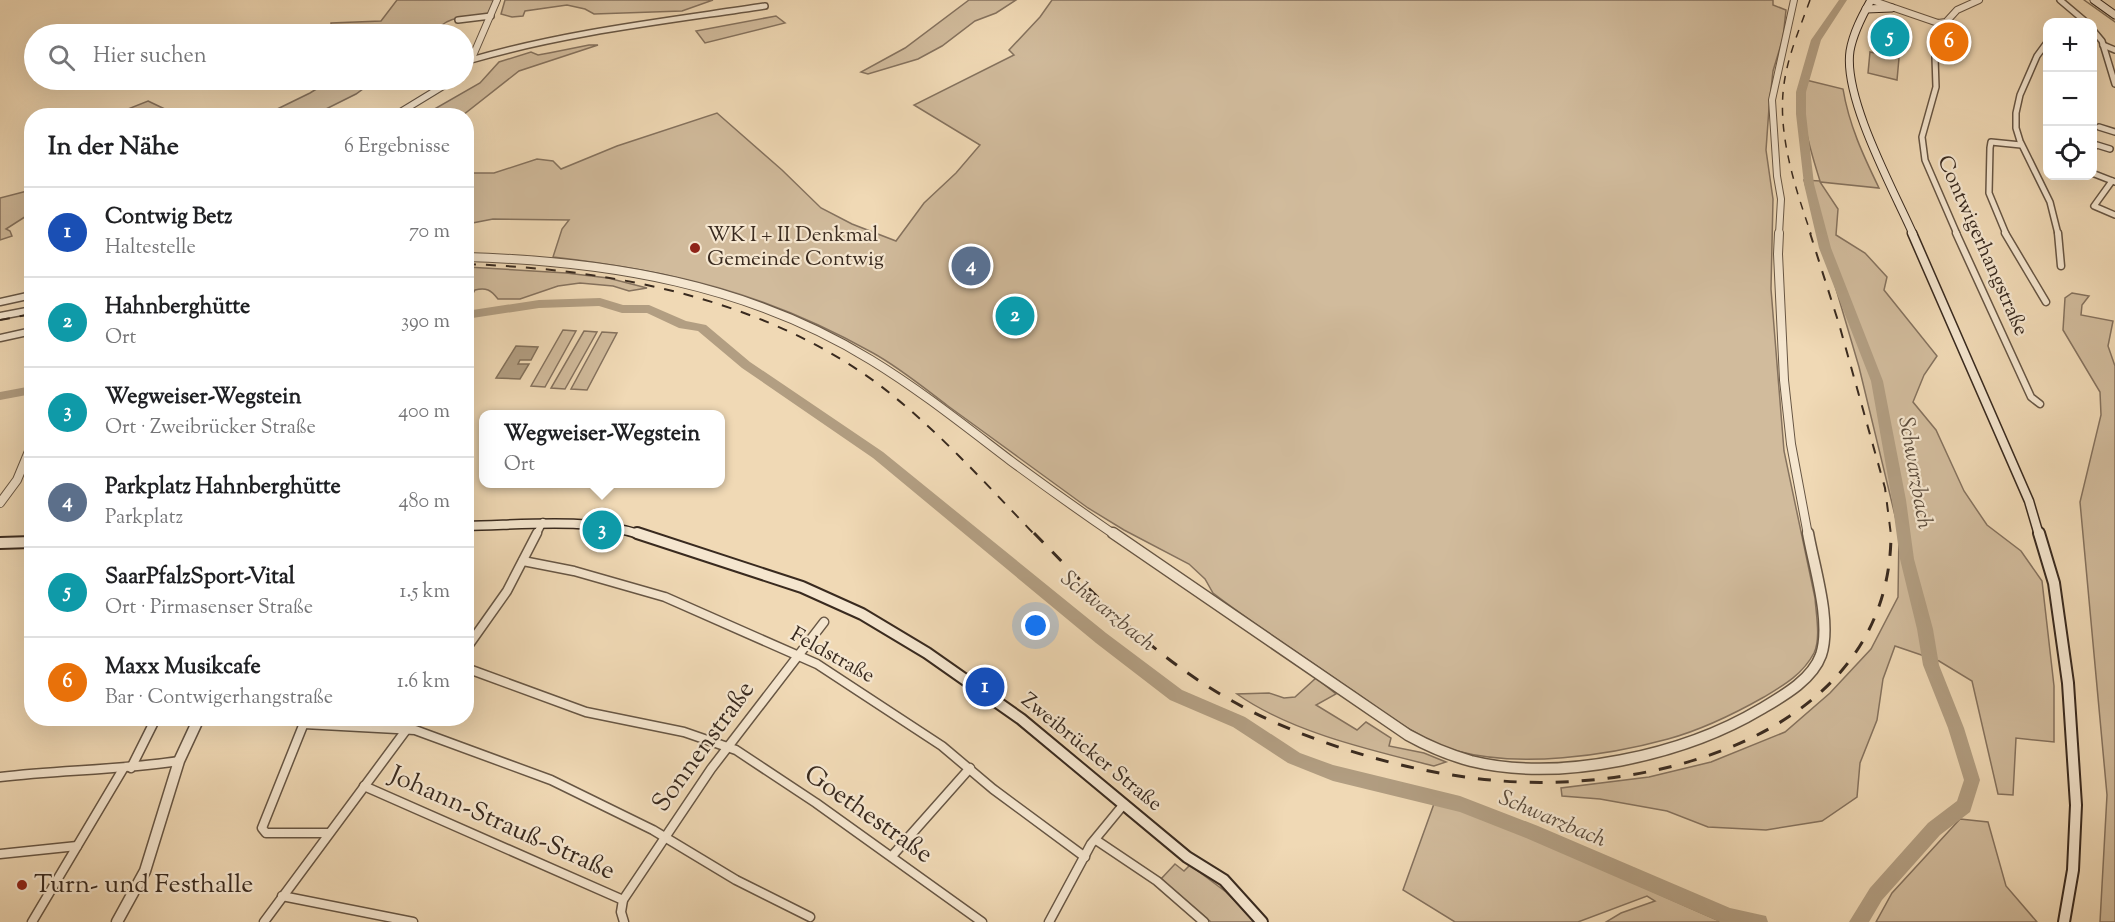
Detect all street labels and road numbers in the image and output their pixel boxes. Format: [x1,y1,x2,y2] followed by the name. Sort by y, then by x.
[1929,151,2035,341] street label: Contwigerhangstraße
[784,620,880,692] street label: Feldstraße
[644,674,764,820] street label: Sonnenstraße
[1014,687,1168,819] street label: Zweibrücker Straße
[381,757,621,890] street label: Johann-Strauß-Straße
[796,757,940,873] street label: Goethestraße

